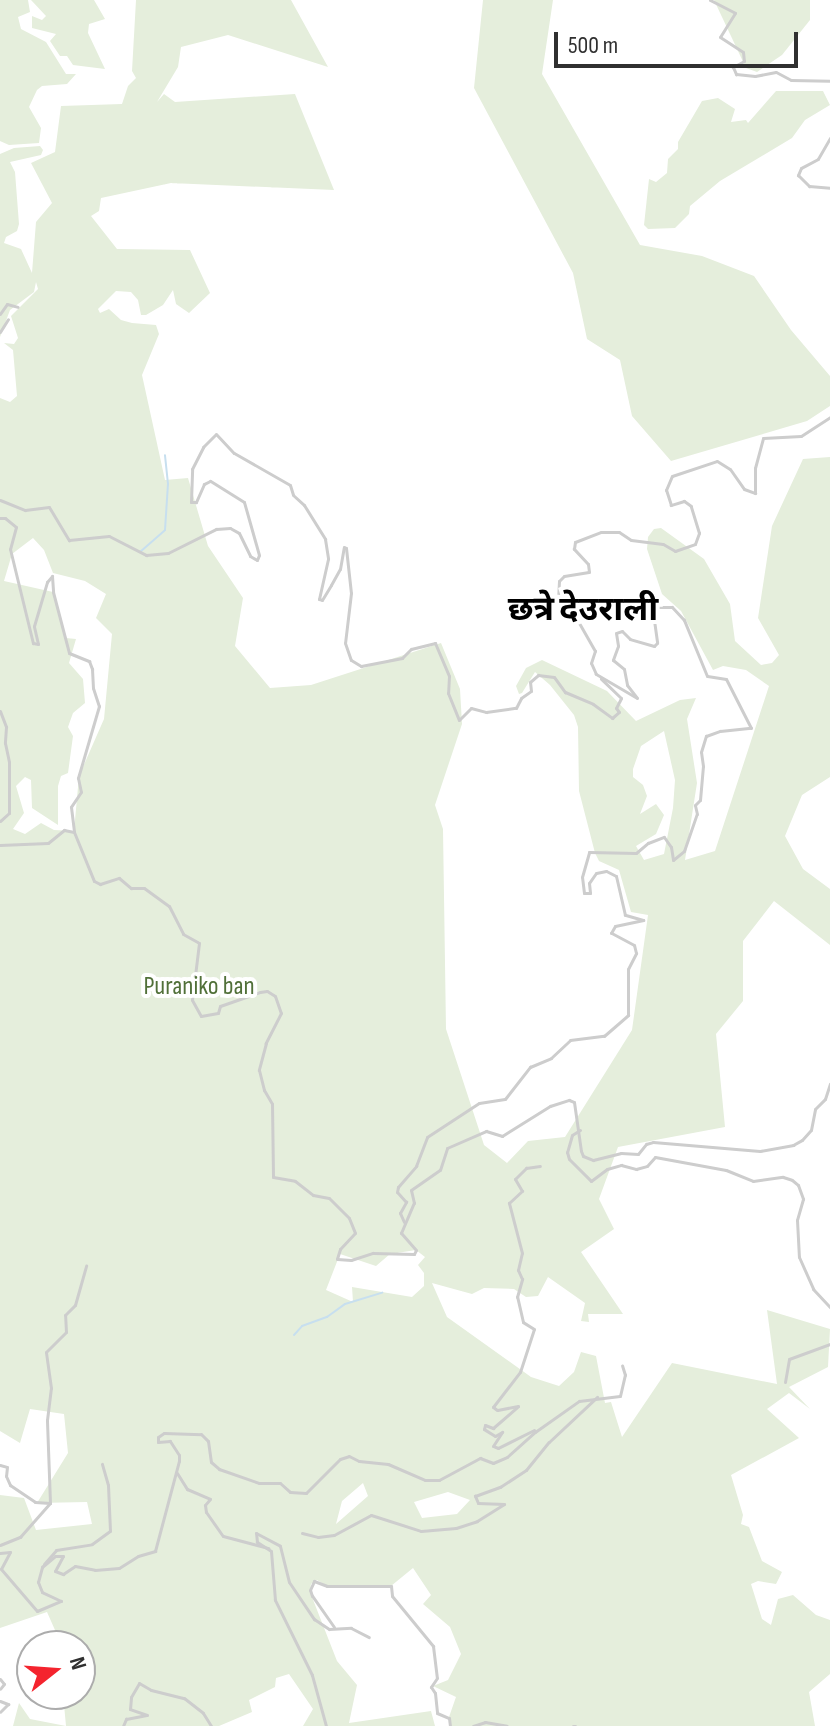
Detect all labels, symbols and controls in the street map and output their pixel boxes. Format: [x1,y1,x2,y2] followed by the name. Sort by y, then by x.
[558,16,802,66] scale bar
[568,31,618,60] text: 500 m
[508,590,658,630] district label: छत्रे देउराली
[143,971,255,1003] park label: Puraniko ban
[16,1630,96,1710] north arrow
[63,1654,92,1673] text: N

